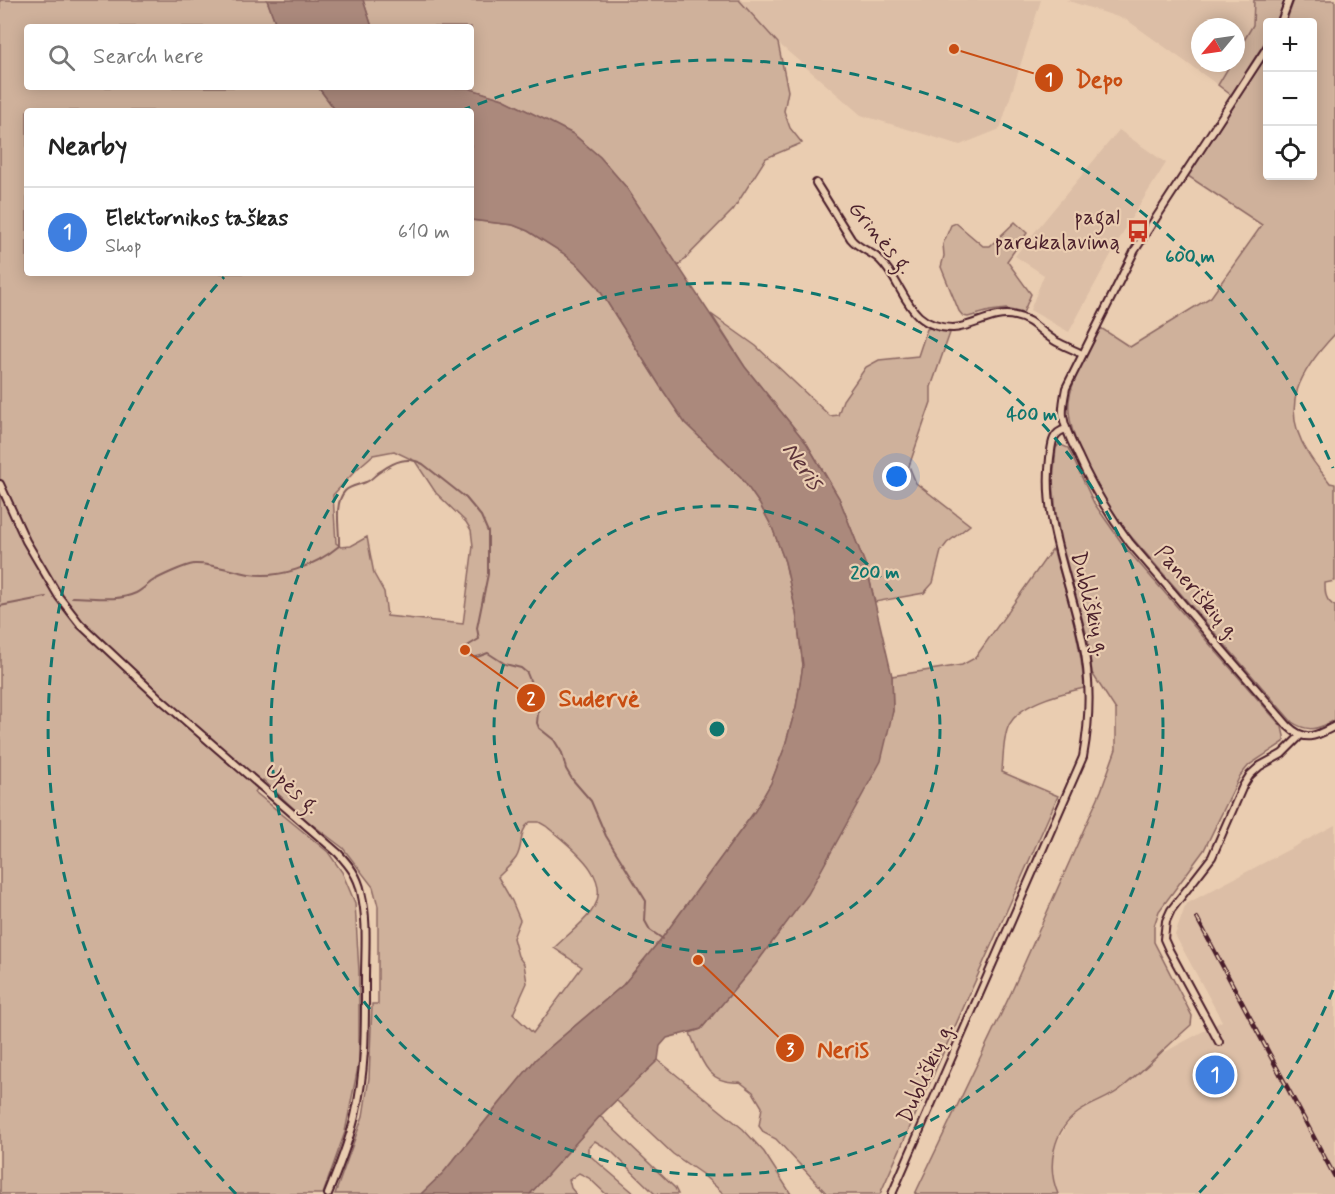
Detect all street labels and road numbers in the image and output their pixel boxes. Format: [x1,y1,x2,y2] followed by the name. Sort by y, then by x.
[839,196,919,282] street label: Grinės g.
[1147,540,1246,647] street label: Paneriškių g.
[1062,549,1117,660] street label: Dubliškių g.
[257,757,326,823] street label: Upės g.
[891,1018,962,1128] street label: Dubliškių g.

